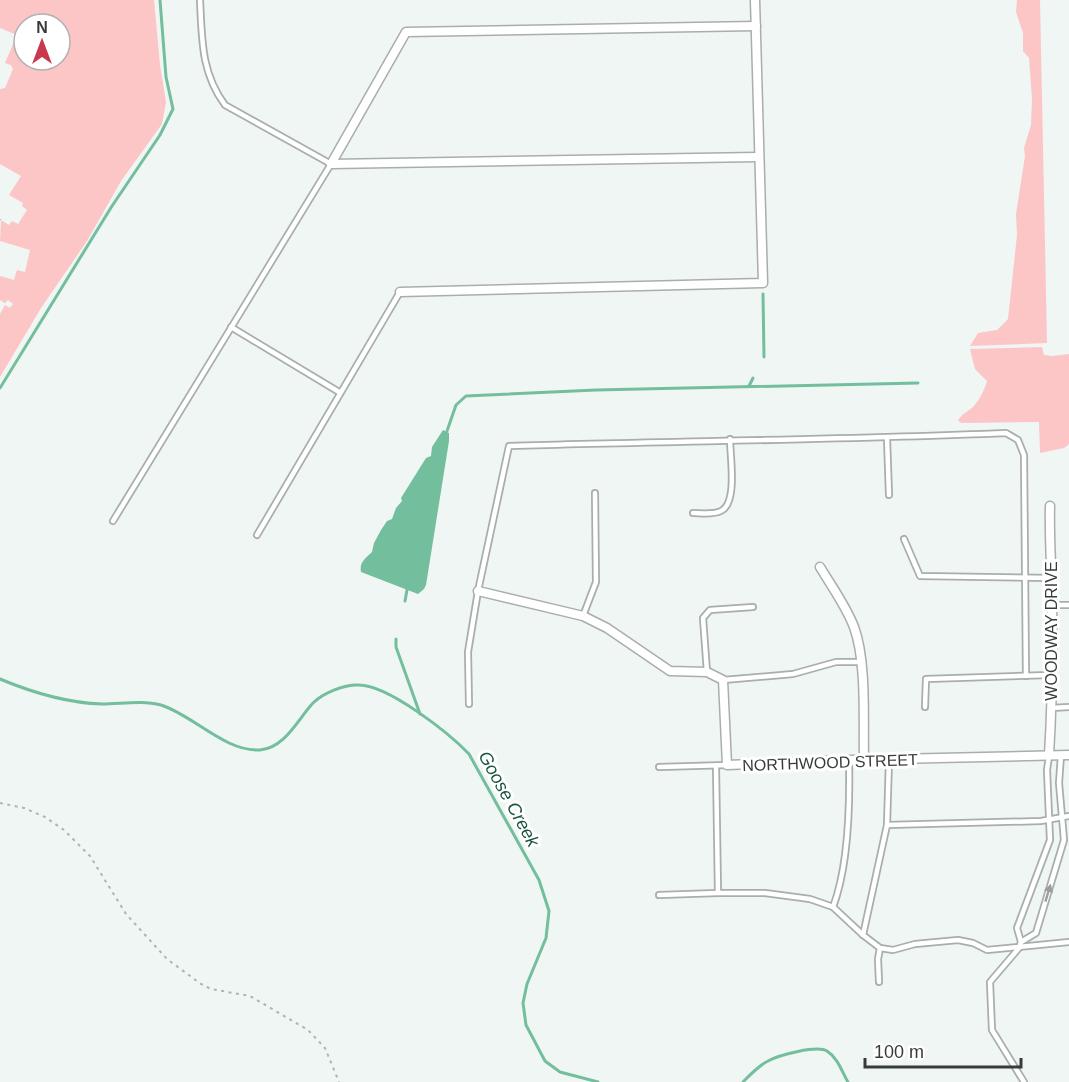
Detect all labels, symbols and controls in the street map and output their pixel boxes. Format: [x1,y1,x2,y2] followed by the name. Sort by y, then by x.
[12,12,72,72] north arrow
[36,19,48,36] text: N
[1043,561,1060,701] street label: WOODWAY DRIVE
[475,748,544,851] water label: Goose Creek
[742,751,918,774] street label: NORTHWOOD STREET
[1044,884,1053,902] one-way arrow
[865,1031,1021,1069] scale bar
[874,1042,924,1062] text: 100 m

